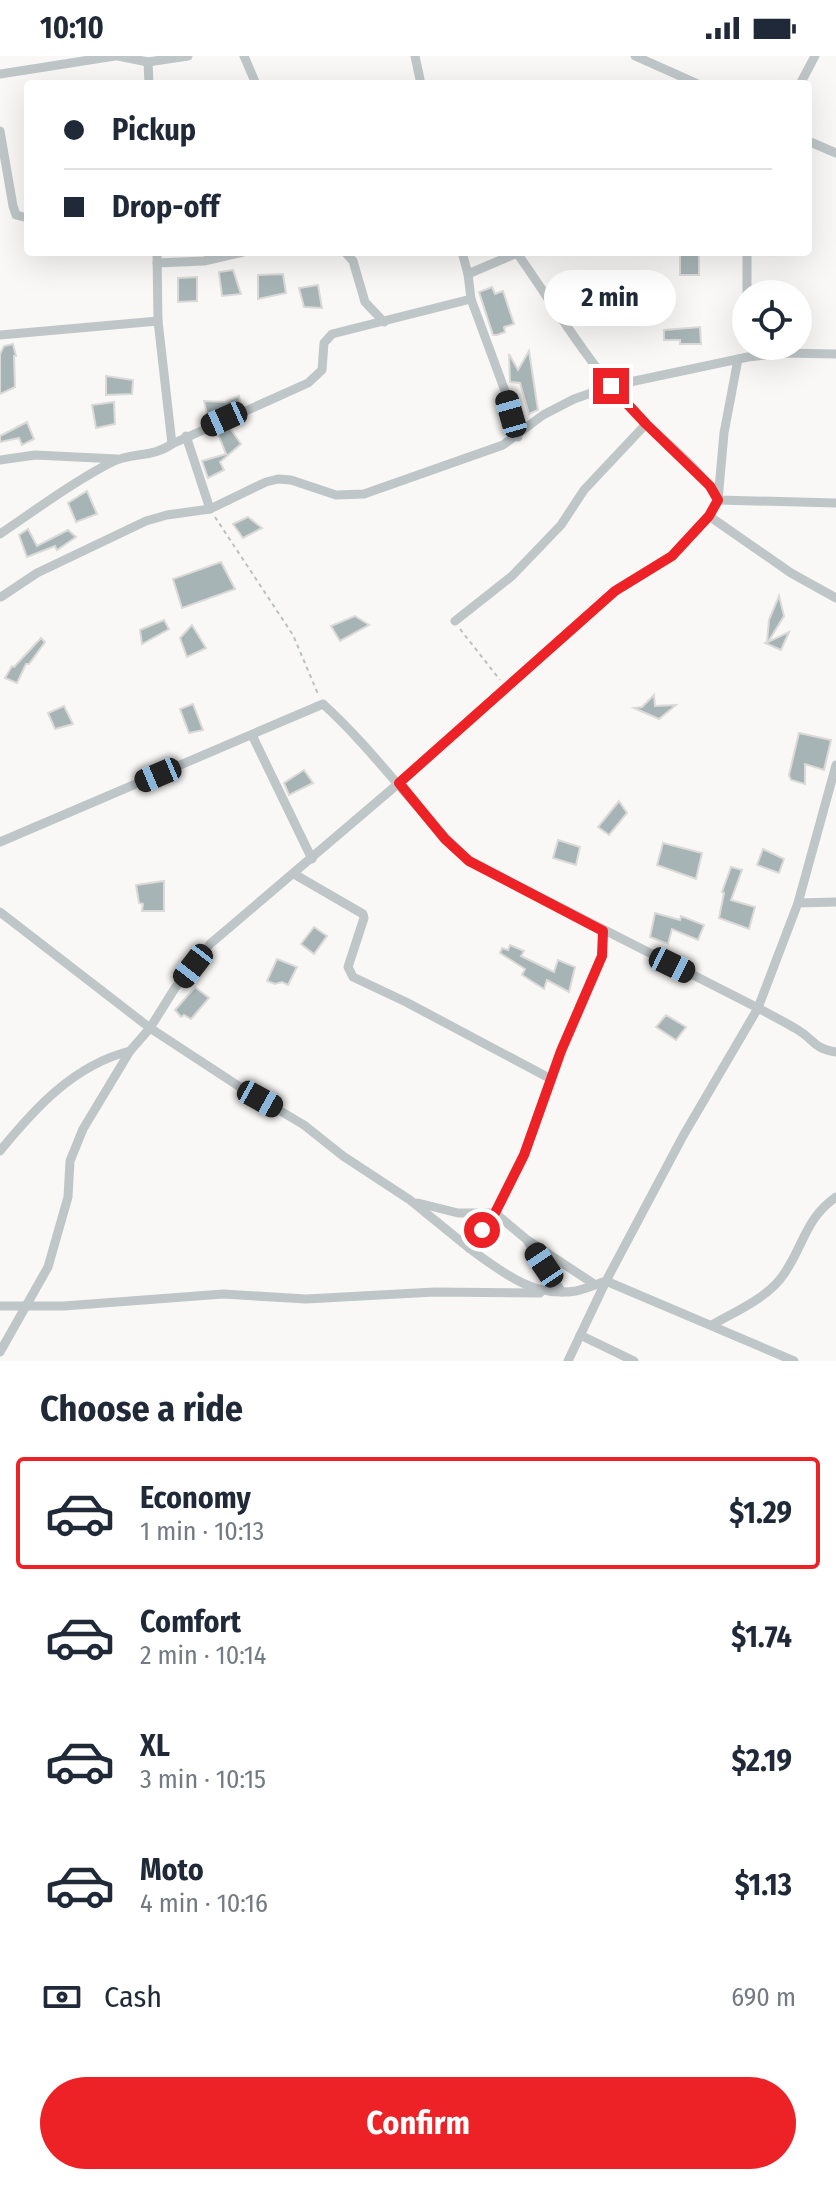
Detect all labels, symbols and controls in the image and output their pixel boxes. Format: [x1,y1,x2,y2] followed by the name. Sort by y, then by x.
[40,10,104,46] text: 10:10
[112,112,196,148] text: Pickup
[112,189,219,225] text: Drop-off
[545,270,677,326] callout: 2 min
[732,280,812,360] map controls
[732,280,812,360] button: locate
[581,282,639,313] text: 2 min
[593,368,629,404] route end
[493,388,529,440] car
[197,398,251,440] car
[131,755,185,795] car
[169,940,217,992] car
[645,944,699,986] car
[233,1077,287,1121] car
[464,1212,500,1248] route start
[521,1238,567,1292] car
[40,1387,243,1431] text: Choose a ride
[44,1477,116,1549] icon: car
[140,1480,251,1516] text: Economy
[729,1495,792,1531] text: $1.29
[140,1516,264,1547] text: 1 min · 10:13
[44,1601,116,1673] icon: car
[140,1604,241,1640] text: Comfort
[731,1619,792,1655] text: $1.74
[140,1640,266,1671] text: 2 min · 10:14
[44,1725,116,1797] icon: car
[140,1728,170,1764] text: XL
[731,1743,792,1779] text: $2.19
[140,1764,266,1795] text: 3 min · 10:15
[44,1849,116,1921] icon: car
[140,1852,204,1888] text: Moto
[735,1867,792,1903] text: $1.13
[140,1888,268,1919] text: 4 min · 10:16
[40,1975,84,2019] icon: cash
[104,1979,162,2015] text: Cash
[731,1982,796,2013] text: 690 m
[40,2077,796,2169] button: Confirm

